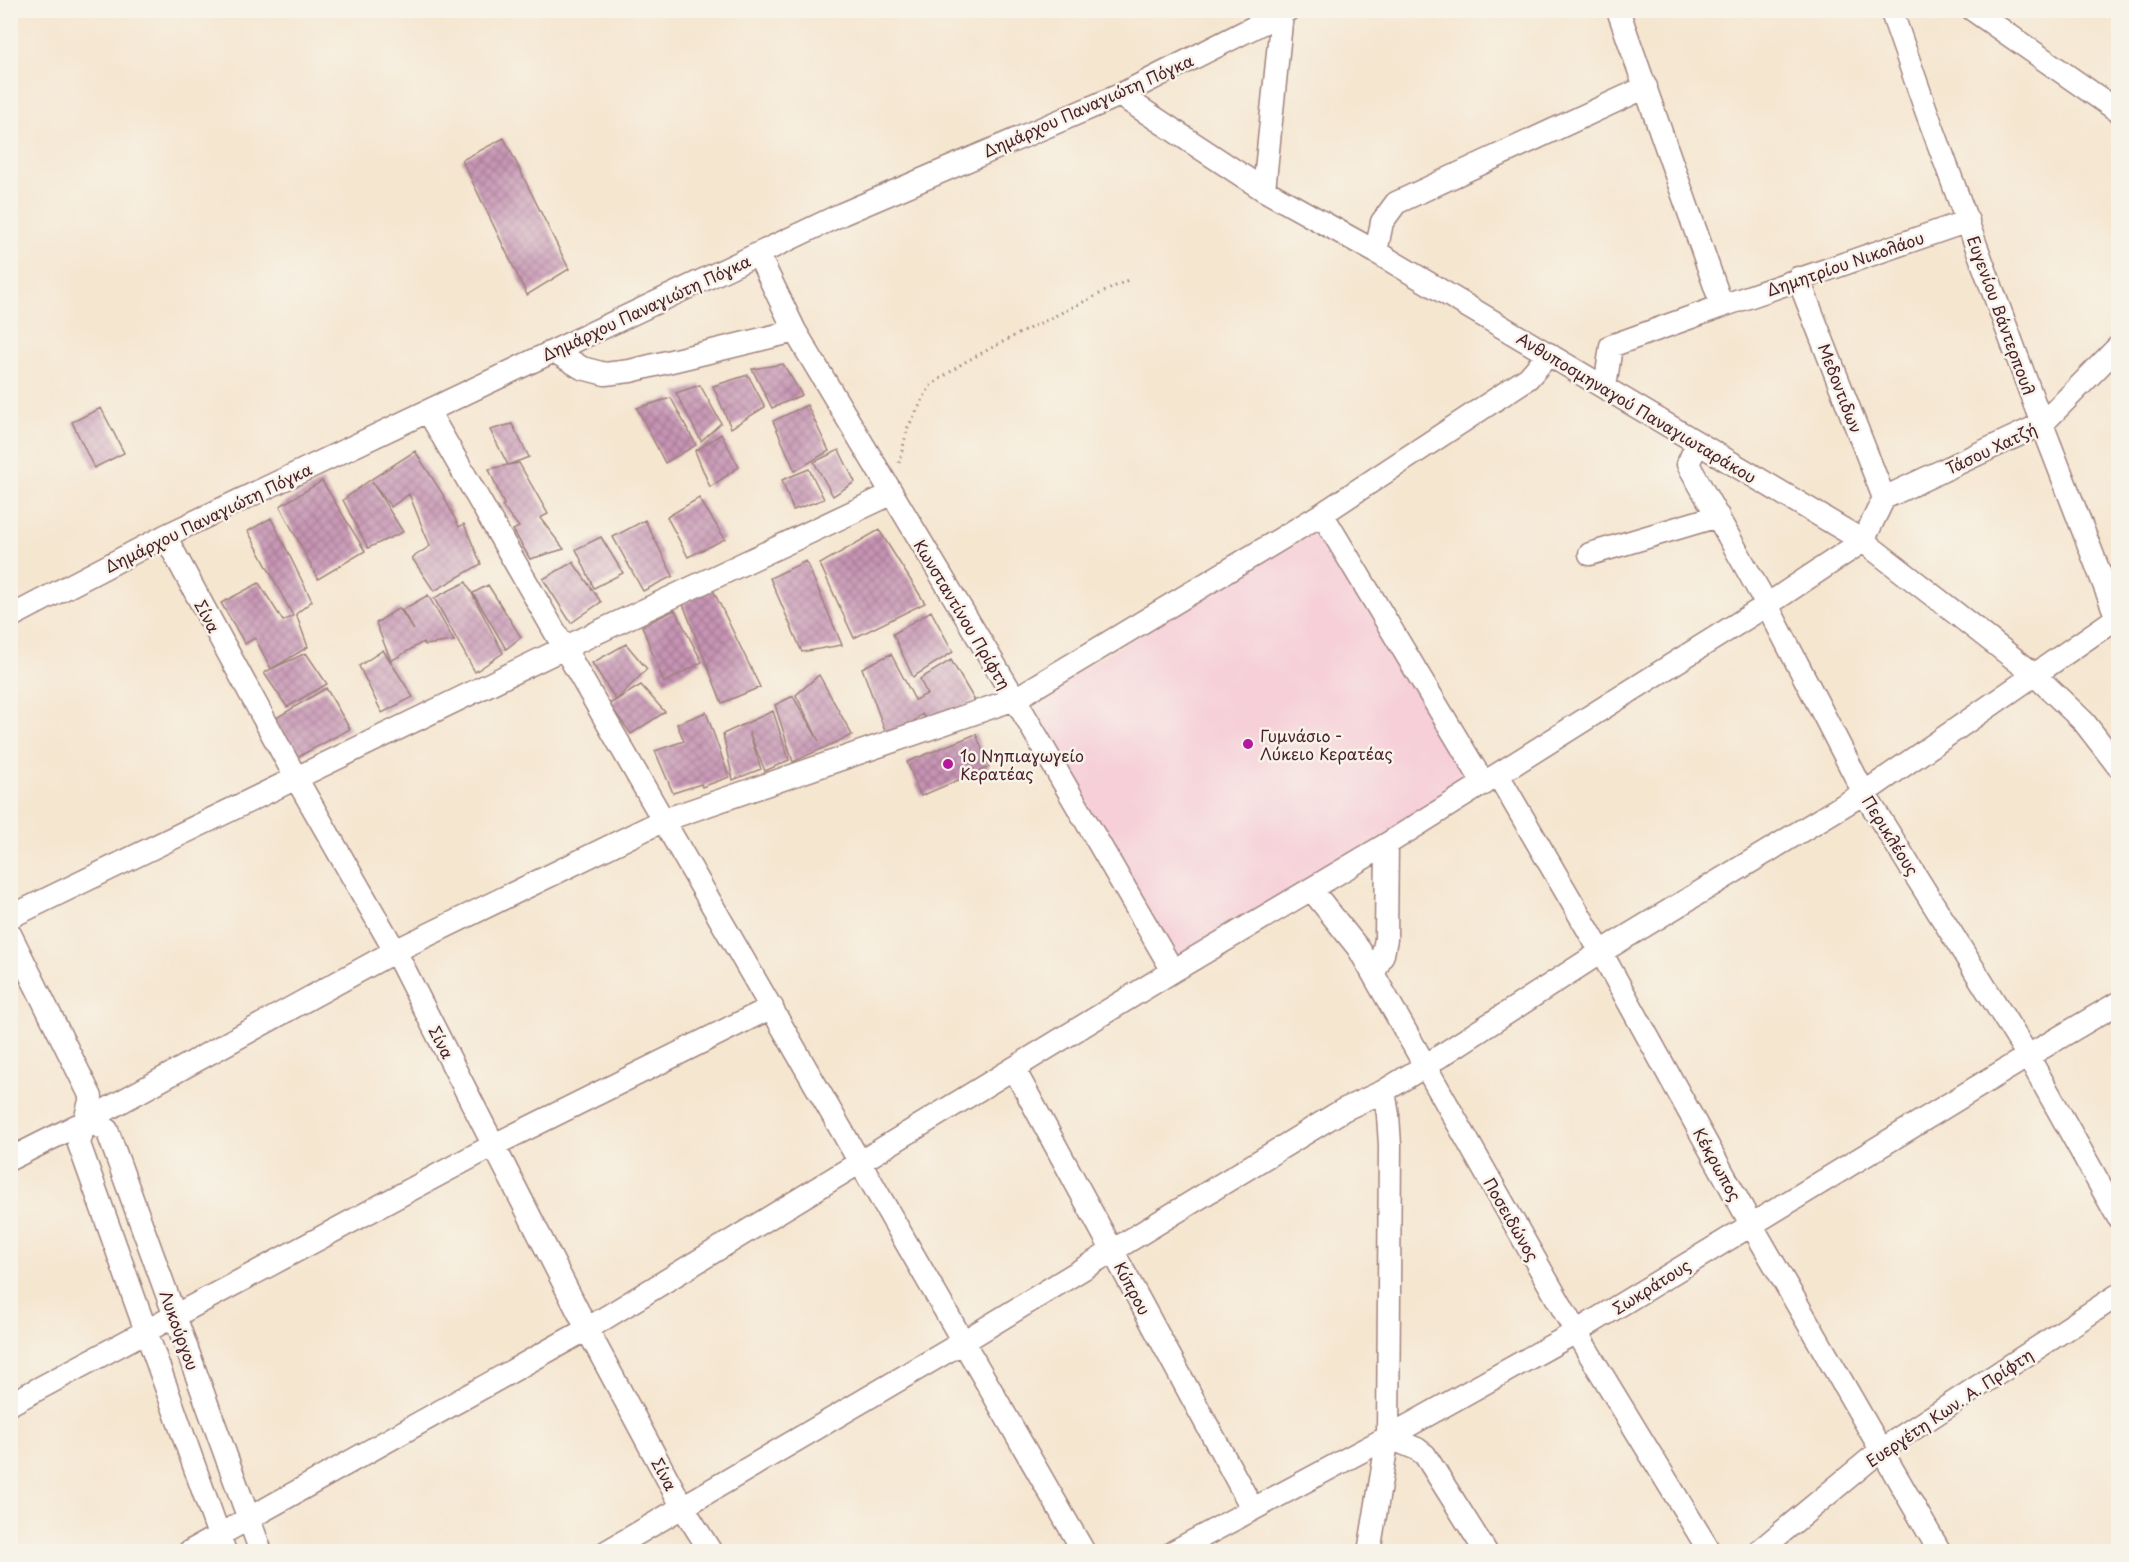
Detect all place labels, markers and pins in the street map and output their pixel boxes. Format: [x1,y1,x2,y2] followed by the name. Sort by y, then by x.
[1260,723,1393,765] place label: Γυμνάσιο - Λύκειο Κερατέας
[1241,737,1255,751] marker: Γυμνάσιο - Λύκειο Κερατέας
[960,743,1084,785] place label: 1ο Νηπιαγωγείο Κερατέας
[941,757,955,771] marker: 1ο Νηπιαγωγείο Κερατέας

